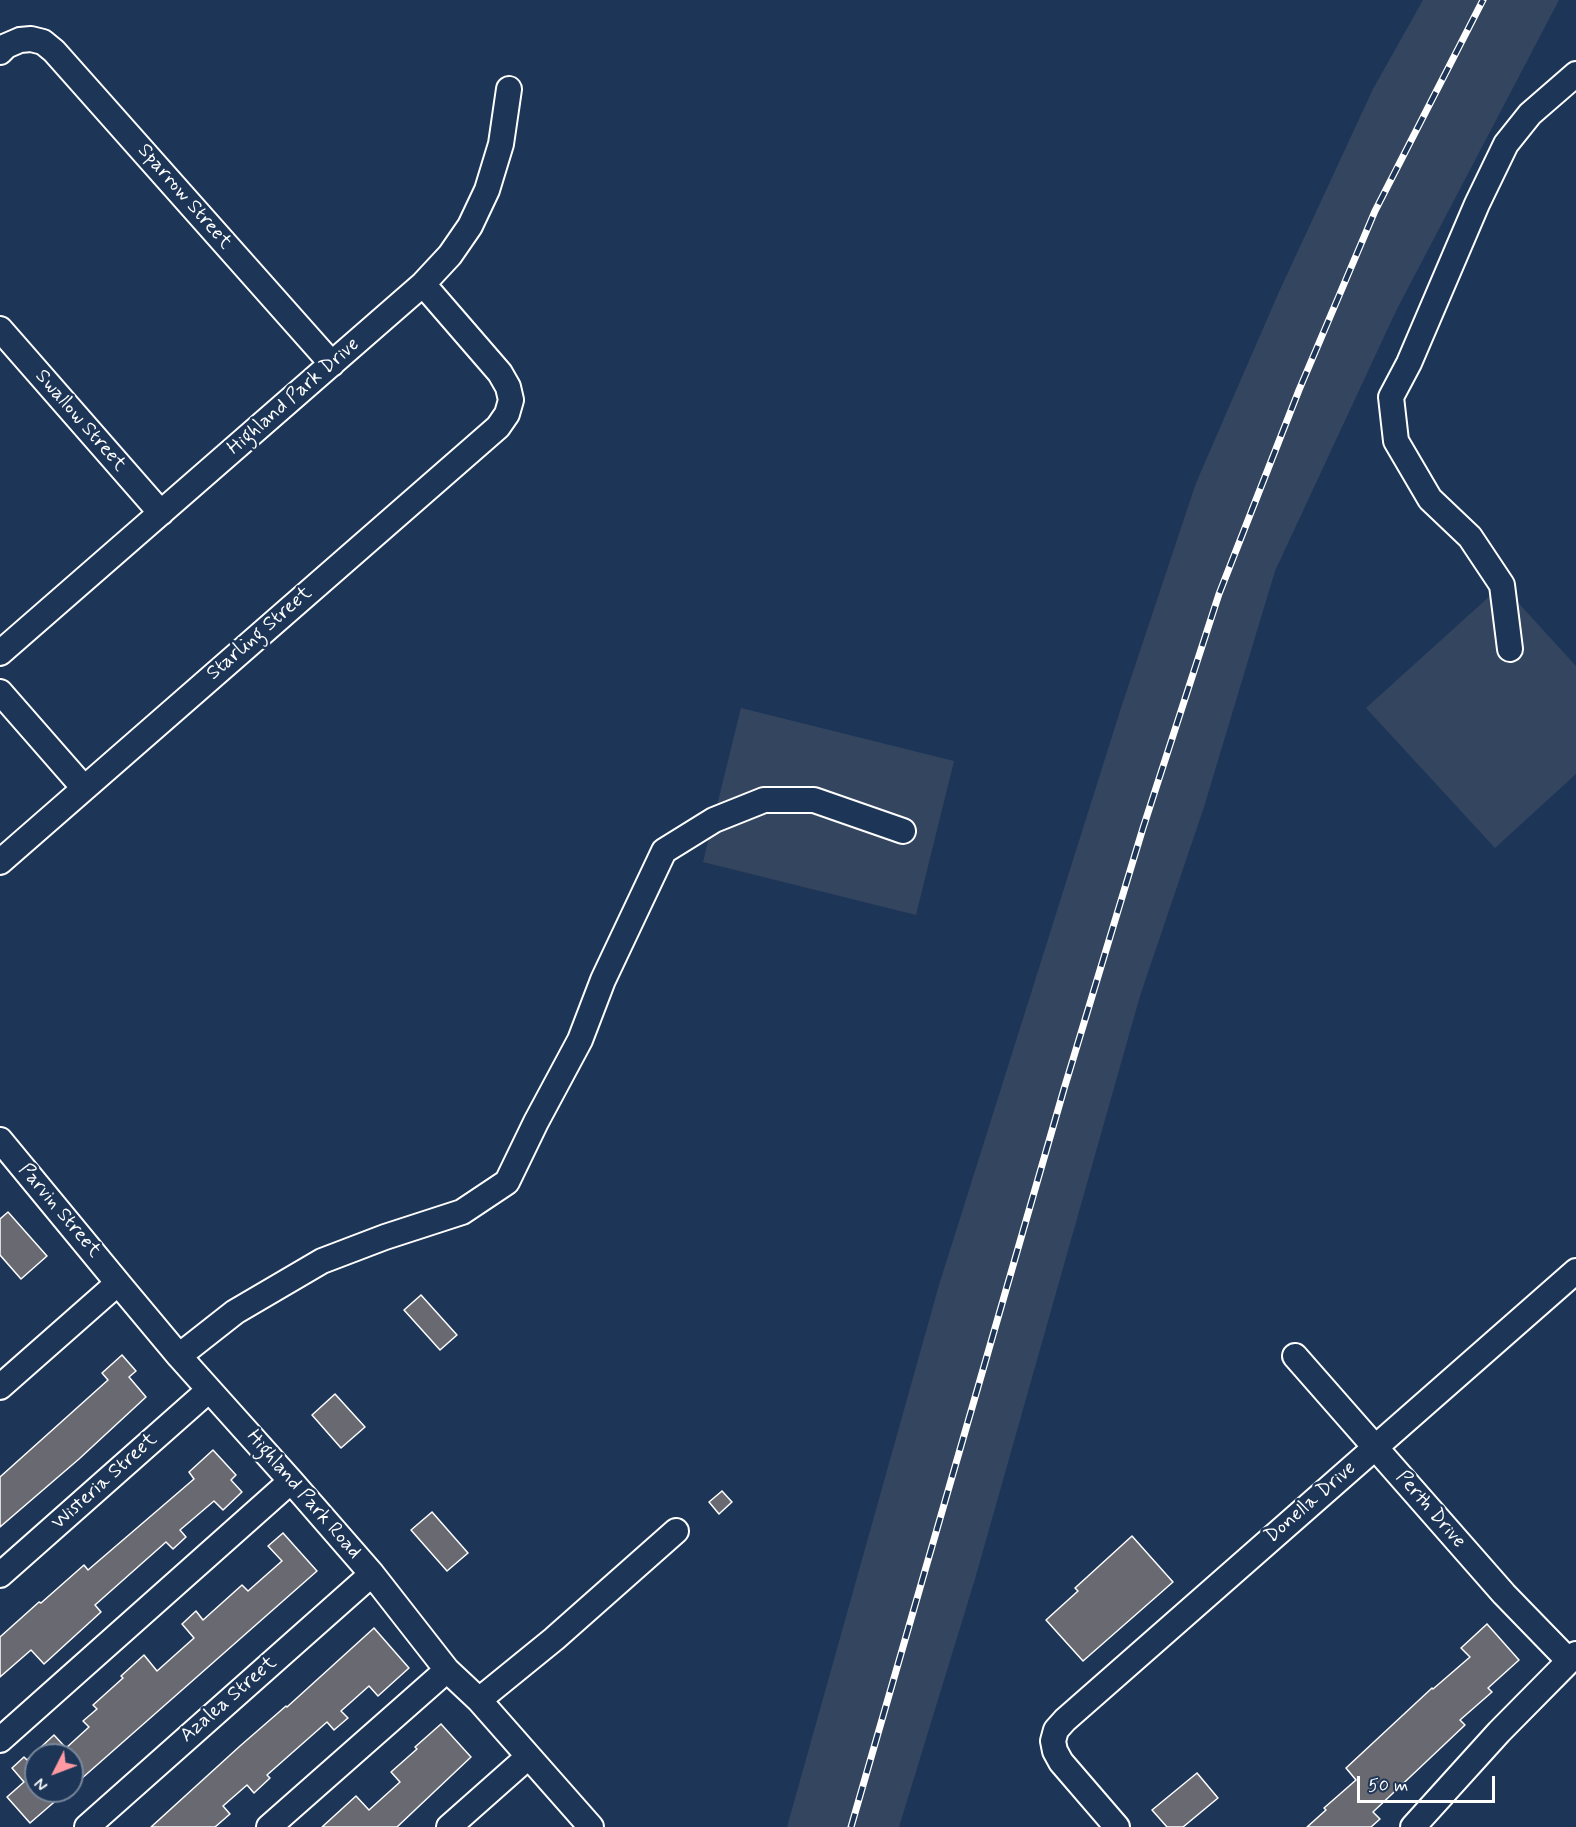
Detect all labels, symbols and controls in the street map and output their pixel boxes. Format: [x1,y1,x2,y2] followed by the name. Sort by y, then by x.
[132,139,236,255] street label: Sparrow Street
[223,333,365,461] street label: Highland Park Drive
[29,365,131,477] street label: Swallow Street
[202,582,318,686] street label: Starling Street
[13,1159,105,1263] street label: Parvin Street
[241,1426,365,1564] street label: Highland Park Road
[47,1428,163,1536] street label: Wisteria Street
[1261,1457,1361,1549] street label: Donella Drive
[1390,1466,1470,1554] street label: Perth Drive
[176,1652,282,1748] street label: Azalea Street
[24,1743,84,1803] north arrow
[1360,1764,1498,1802] scale bar
[30,1773,53,1795] text: N
[1368,1774,1408,1798] text: 50 m

